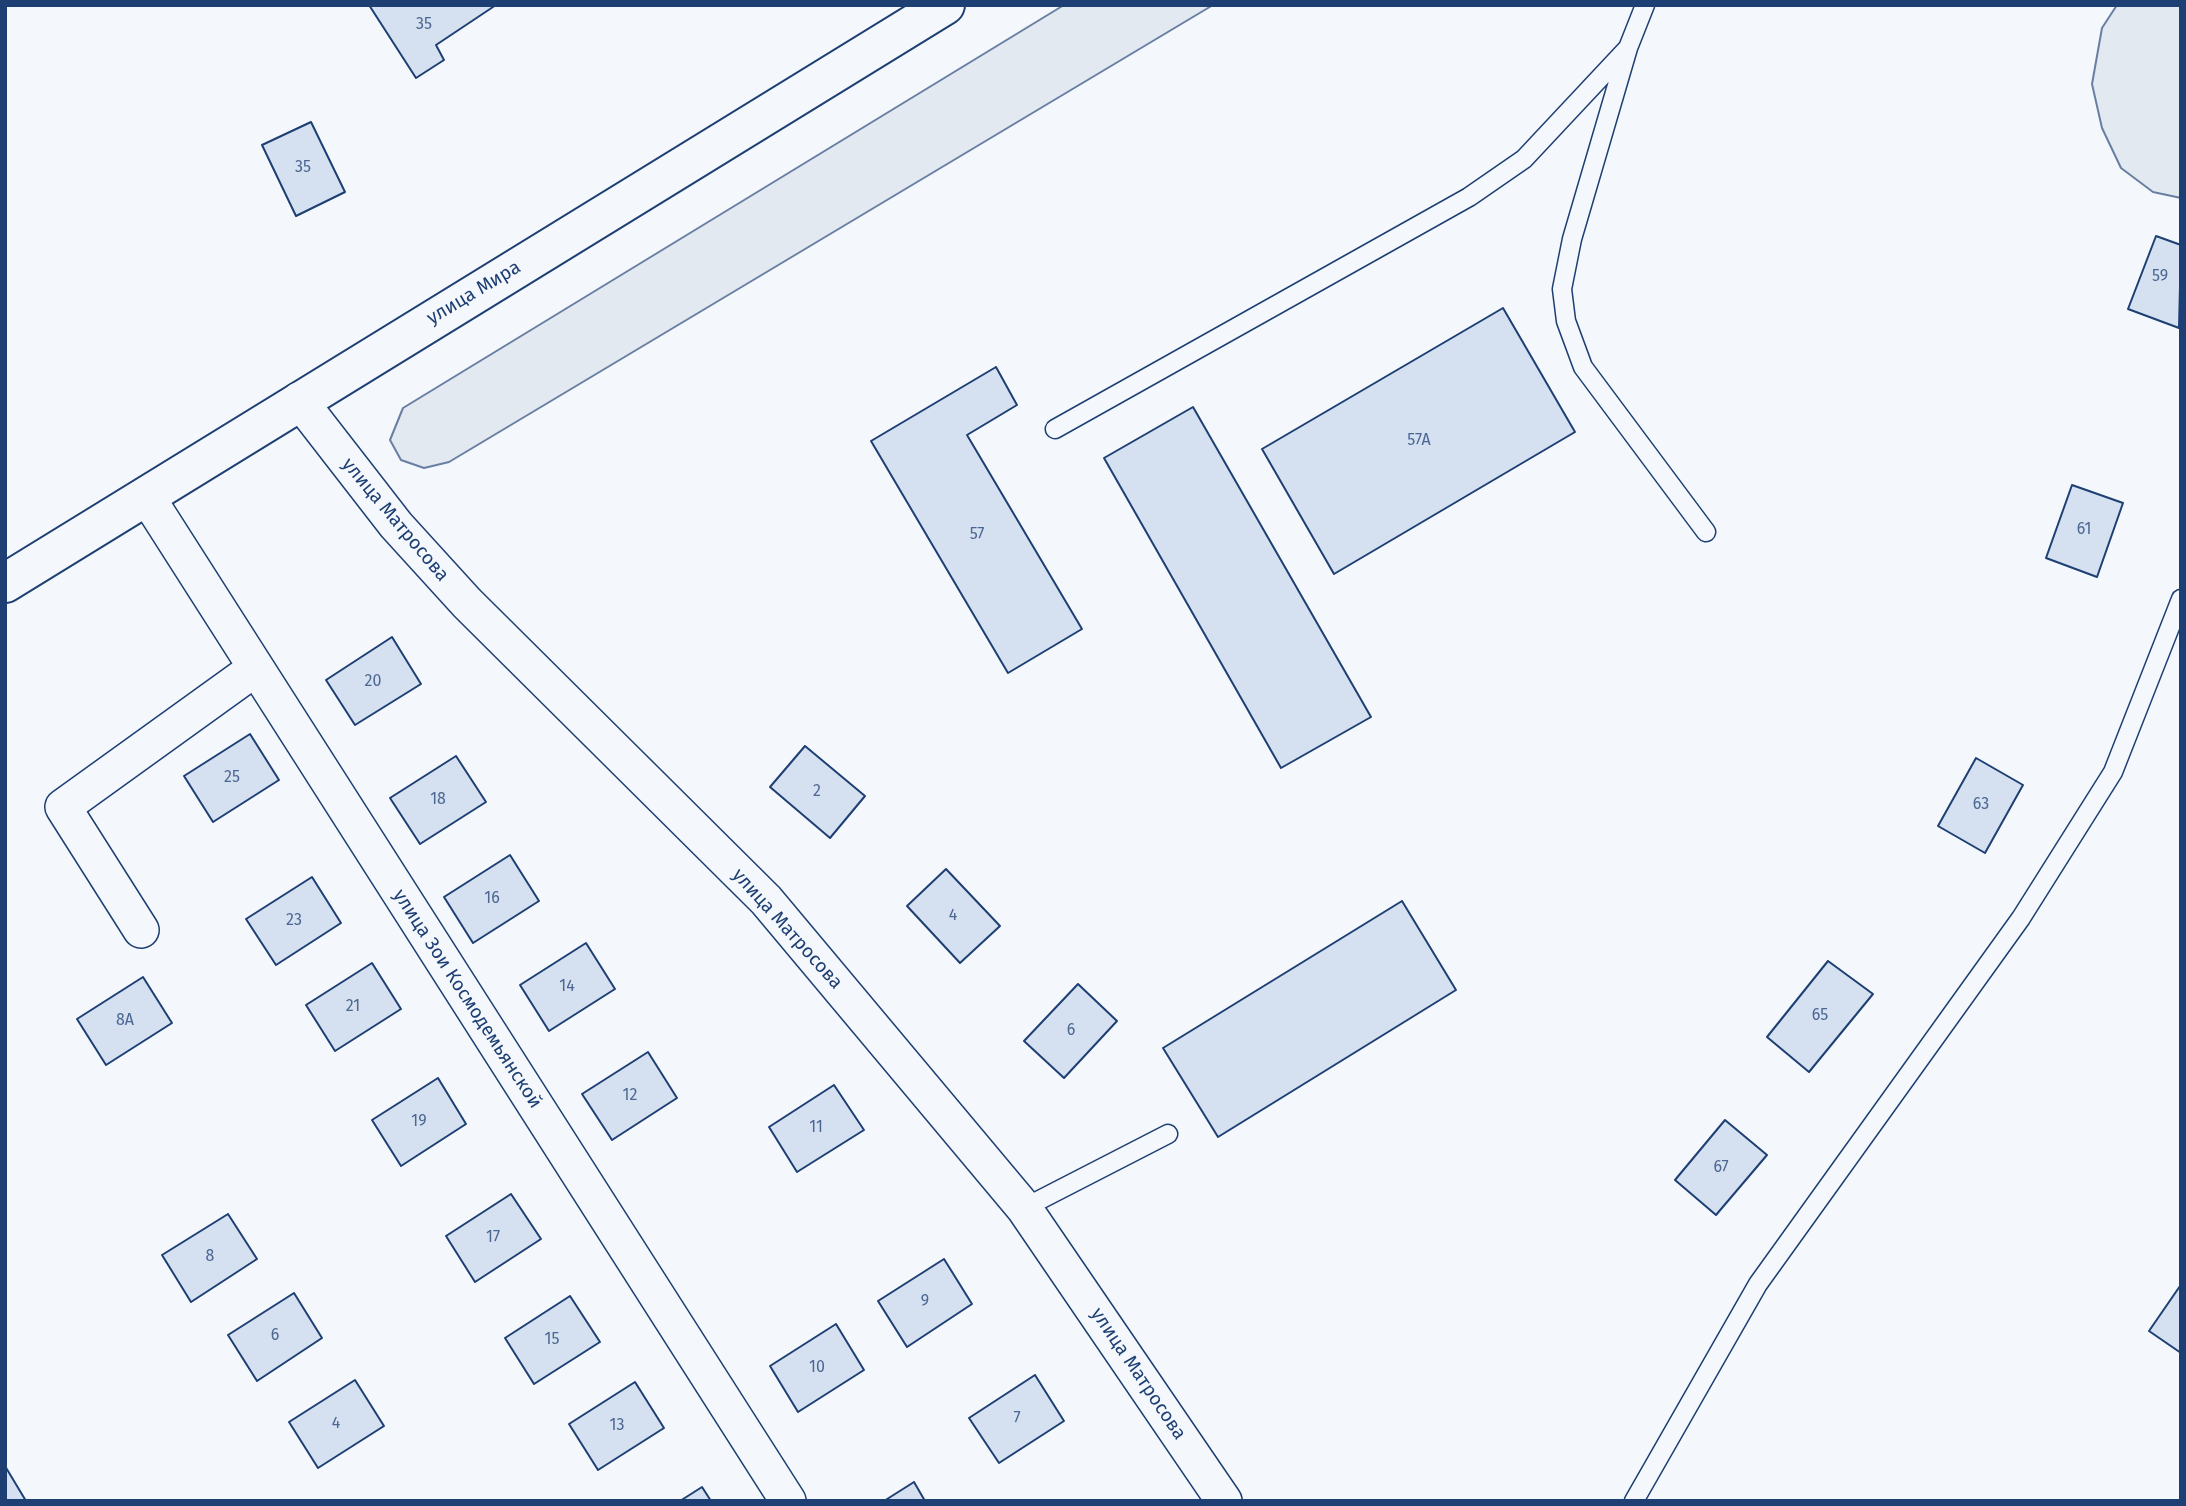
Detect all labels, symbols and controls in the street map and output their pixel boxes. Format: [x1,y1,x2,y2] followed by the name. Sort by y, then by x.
[416,15,432,35] house number: 35
[295,158,311,178] house number: 35
[423,256,525,330] street label: улица Мира
[2152,267,2168,287] house number: 59
[1407,431,1431,451] house number: 57А
[337,454,453,586] street label: улица Матросова
[2077,520,2091,540] house number: 61
[970,525,984,545] house number: 57
[365,672,381,692] house number: 20
[224,768,240,788] house number: 25
[813,782,821,802] house number: 2
[430,790,446,810] house number: 18
[1973,795,1989,815] house number: 63
[727,864,847,994] street label: улица Матросова
[388,885,546,1113] street label: улица Зои Космодемьянской
[484,889,500,909] house number: 16
[949,906,957,926] house number: 4
[286,911,302,931] house number: 23
[559,977,575,997] house number: 14
[346,997,360,1017] house number: 21
[1812,1006,1828,1026] house number: 65
[116,1011,134,1031] house number: 8А
[1067,1021,1075,1041] house number: 6
[623,1086,637,1106] house number: 12
[411,1112,427,1132] house number: 19
[809,1118,823,1138] house number: 11
[1713,1158,1729,1178] house number: 67
[486,1228,500,1248] house number: 17
[206,1247,214,1267] house number: 8
[921,1292,929,1312] house number: 9
[1085,1304,1191,1444] street label: улица Матросова
[271,1326,279,1346] house number: 6
[545,1330,559,1350] house number: 15
[809,1358,825,1378] house number: 10
[1013,1409,1021,1429] house number: 7
[332,1414,340,1434] house number: 4
[610,1416,624,1436] house number: 13

